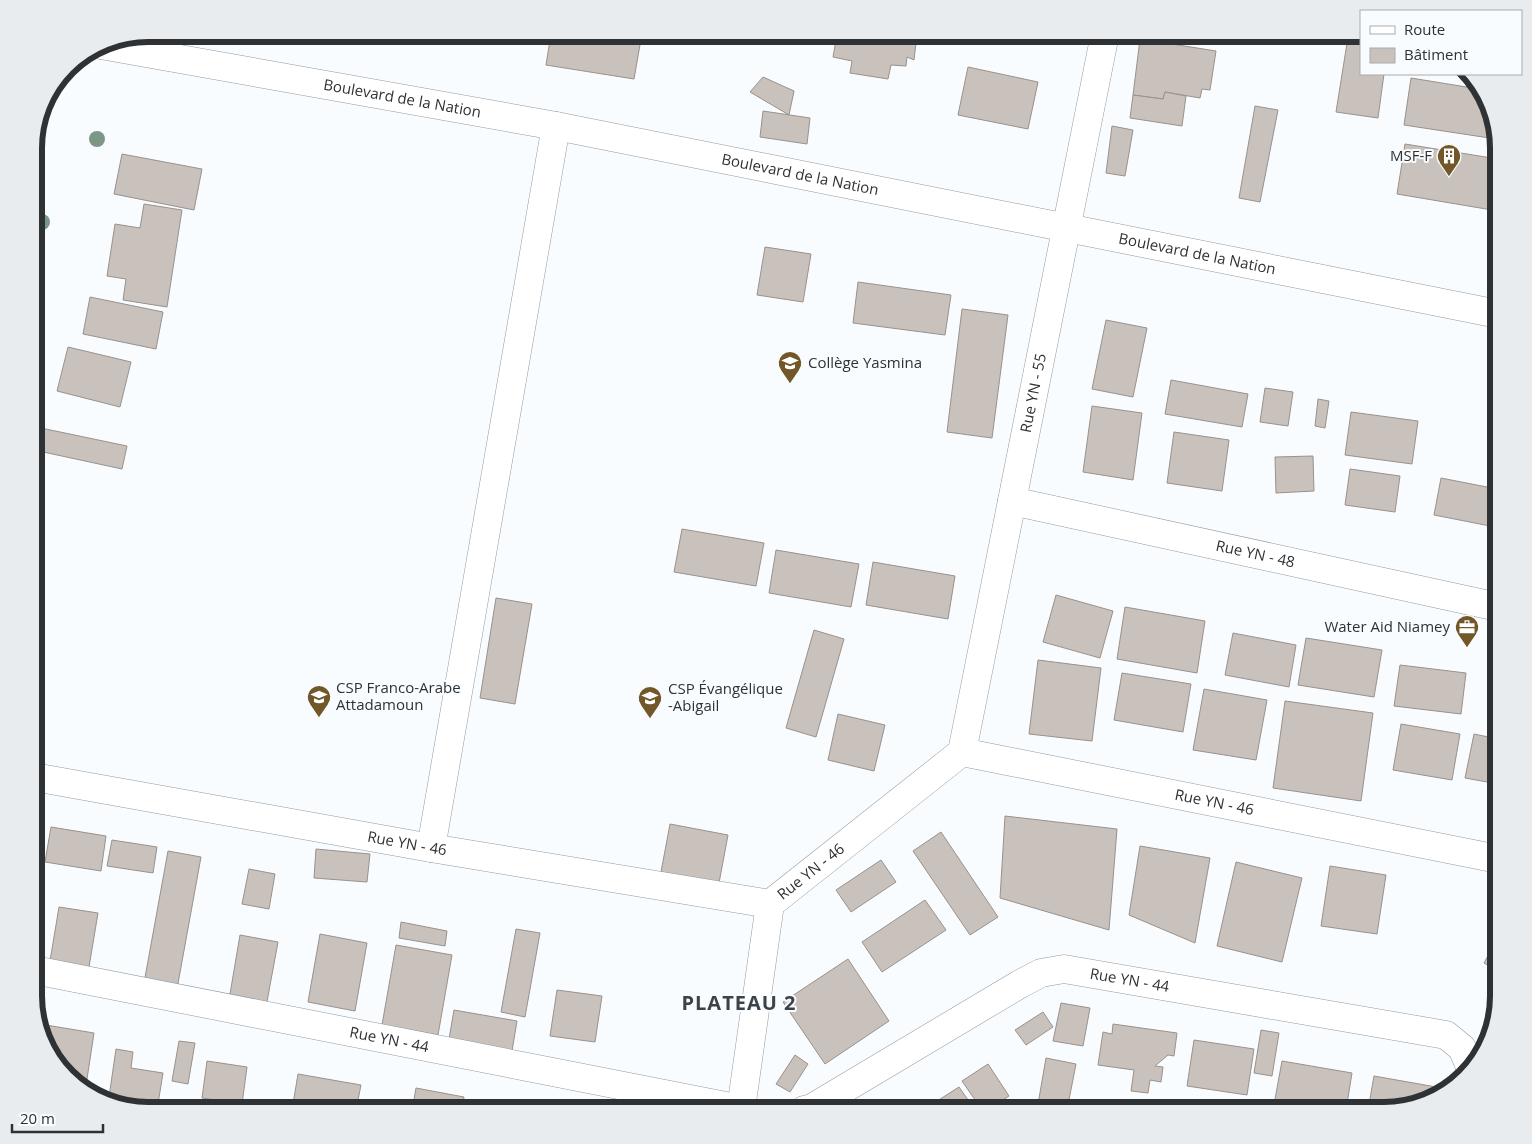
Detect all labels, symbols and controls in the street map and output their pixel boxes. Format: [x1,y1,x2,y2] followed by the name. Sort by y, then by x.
[1360,10,1522,75] legend
[1404,19,1445,39] text: Route
[1404,44,1468,64] text: Bâtiment
[322,74,483,122] street label: Boulevard de la Nation
[1436,143,1462,177] building icon: MSF-F
[1390,145,1432,165] place label: MSF-F
[720,148,881,199] street label: Boulevard de la Nation
[1117,228,1278,278] street label: Boulevard de la Nation
[777,350,803,384] school or university icon: Collège Yasmina
[808,352,922,372] place label: Collège Yasmina
[1015,352,1050,434] street label: Rue YN - 55
[1214,535,1297,571] street label: Rue YN - 48
[1454,614,1480,648] office icon: Water Aid Niamey
[1324,616,1450,636] place label: Water Aid Niamey
[336,677,461,714] place label: CSP Franco-Arabe Attadamoun
[668,678,783,715] place label: CSP Évangélique -Abigail
[306,684,332,718] school or university icon: CSP Franco-Arabe Attadamoun
[637,685,663,719] school or university icon: CSP Évangélique -Abigail
[1173,784,1256,819] street label: Rue YN - 46
[366,826,448,859] street label: Rue YN - 46
[773,838,848,904] street label: Rue YN - 46
[1088,963,1171,996] street label: Rue YN - 44
[682,989,797,1016] district label: PLATEAU 2
[348,1021,431,1057] street label: Rue YN - 44
[12,1102,104,1134] scale bar
[20,1108,55,1128] text: 20 m

